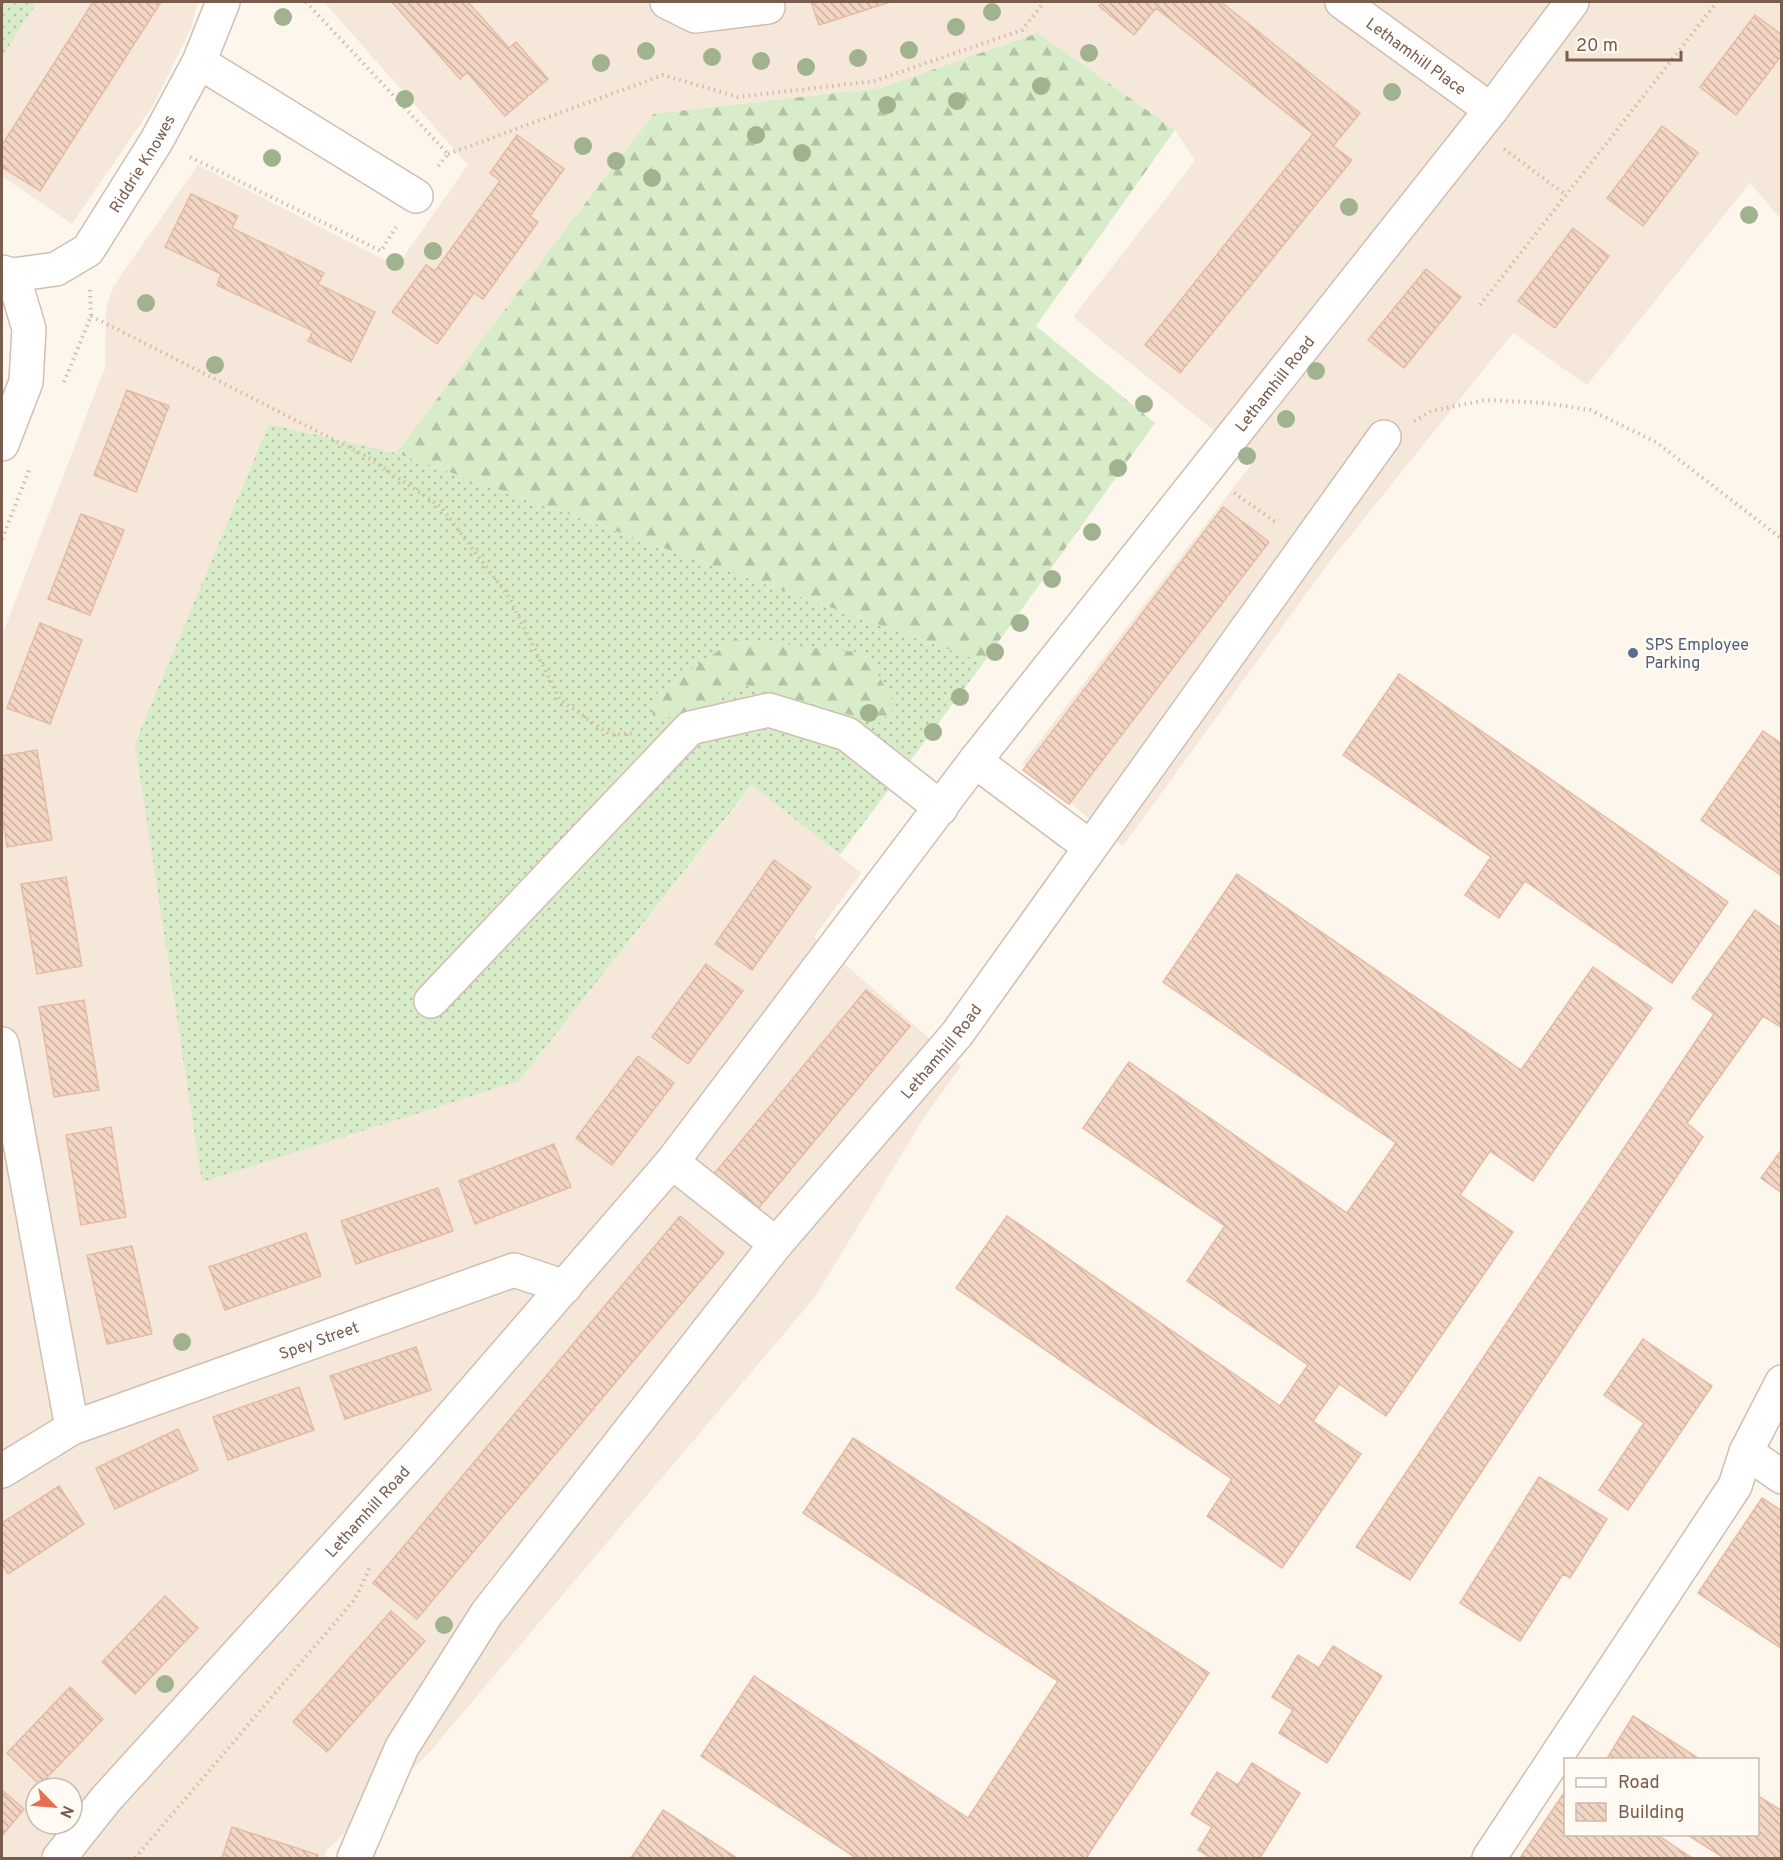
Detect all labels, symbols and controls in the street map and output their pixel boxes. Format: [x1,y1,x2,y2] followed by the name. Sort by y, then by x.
[1361,14,1470,101] street label: Lethamhill Place
[1567,24,1681,62] scale bar
[1576,35,1618,58] text: 20 m
[106,112,181,217] street label: Riddrie Knowes
[1232,333,1320,437] street label: Lethamhill Road
[1645,636,1749,674] place label: SPS Employee Parking
[1626,646,1640,660] marker: SPS Employee Parking
[897,1001,987,1104] street label: Lethamhill Road
[277,1318,362,1365] street label: Spey Street
[322,1463,415,1563] street label: Lethamhill Road
[1564,1758,1759,1836] legend
[1618,1772,1660,1795] text: Road
[24,1776,84,1836] north arrow
[54,1802,77,1821] text: N
[1618,1802,1684,1825] text: Building

